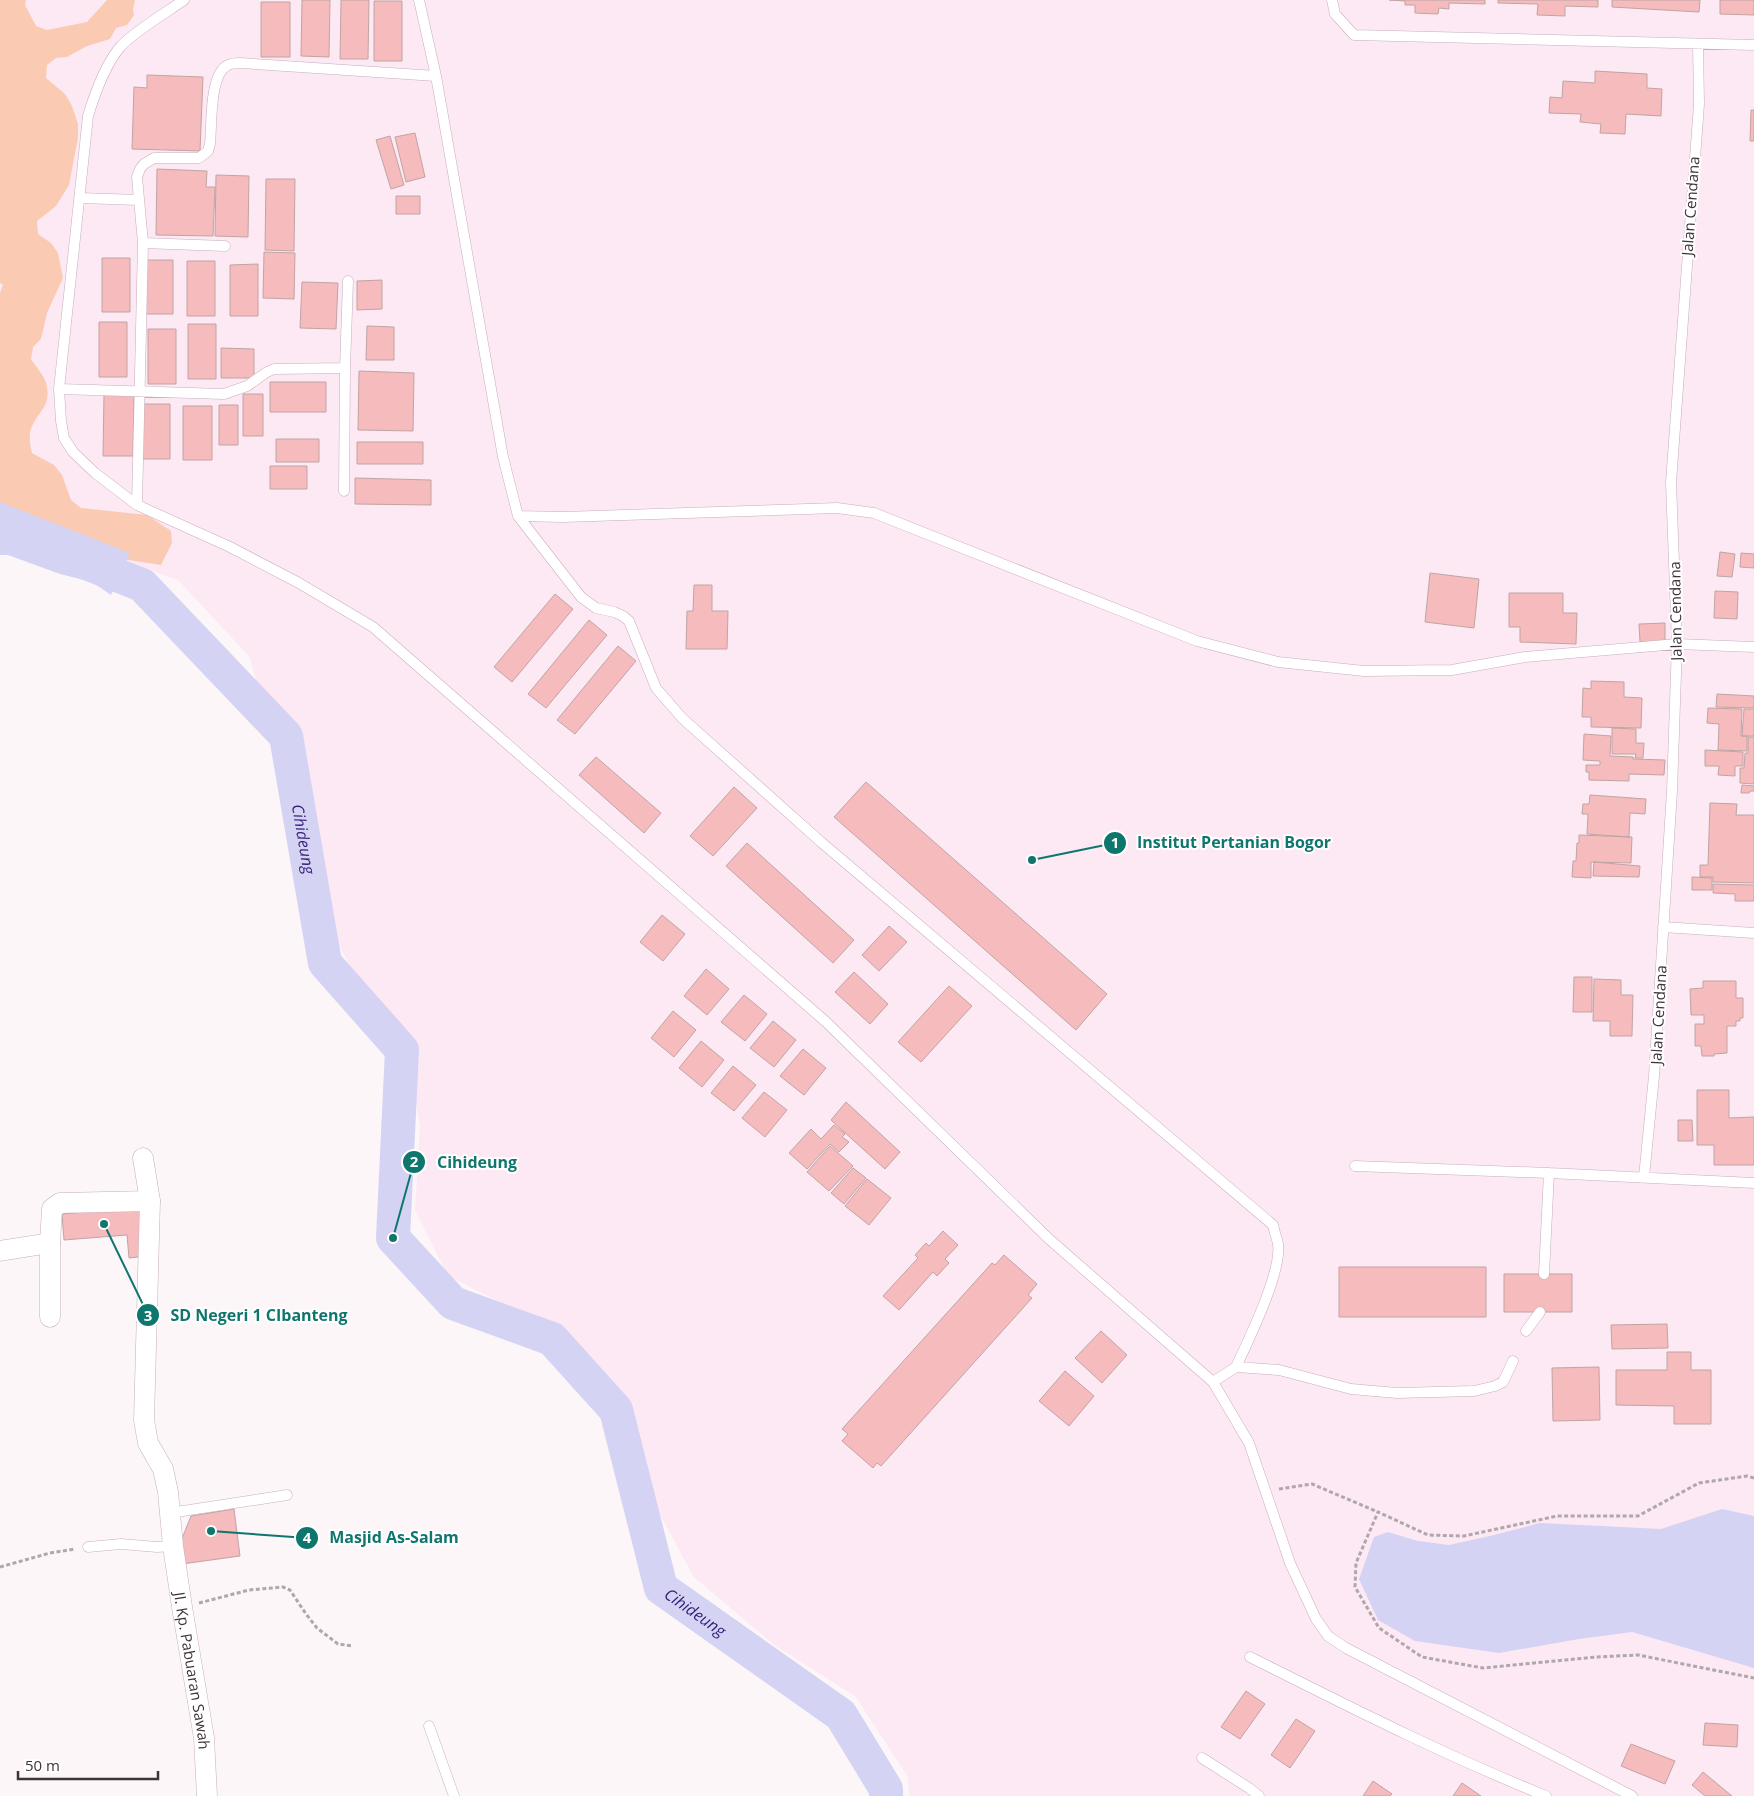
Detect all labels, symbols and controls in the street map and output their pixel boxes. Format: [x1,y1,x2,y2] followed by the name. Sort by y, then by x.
[1676,156,1703,258] street label: Jalan Cendana
[1664,561,1686,663] street label: Jalan Cendana
[287,802,321,877] water label: Cihideung
[1102,827,1341,858] callout: Institut Pertanian Bogor
[1137,831,1331,853] text: Institut Pertanian Bogor
[1111,832,1119,852] text: 1
[1645,965,1671,1067] street label: Jalan Cendana
[402,1147,527,1178] callout: Cihideung
[410,1151,419,1171] text: 2
[437,1151,517,1173] text: Cihideung
[135,1300,357,1331] callout: SD Negeri 1 CIbanteng
[170,1304,348,1326] text: SD Negeri 1 CIbanteng
[144,1305,152,1325] text: 3
[295,1522,469,1553] callout: Masjid As-Salam
[329,1526,459,1548] text: Masjid As-Salam
[303,1527,312,1547] text: 4
[660,1583,731,1642] water label: Cihideung
[170,1589,215,1750] street label: Jl. Kp. Pabuaran Sawah
[18,1748,158,1780] scale bar
[25,1755,60,1775] text: 50 m

